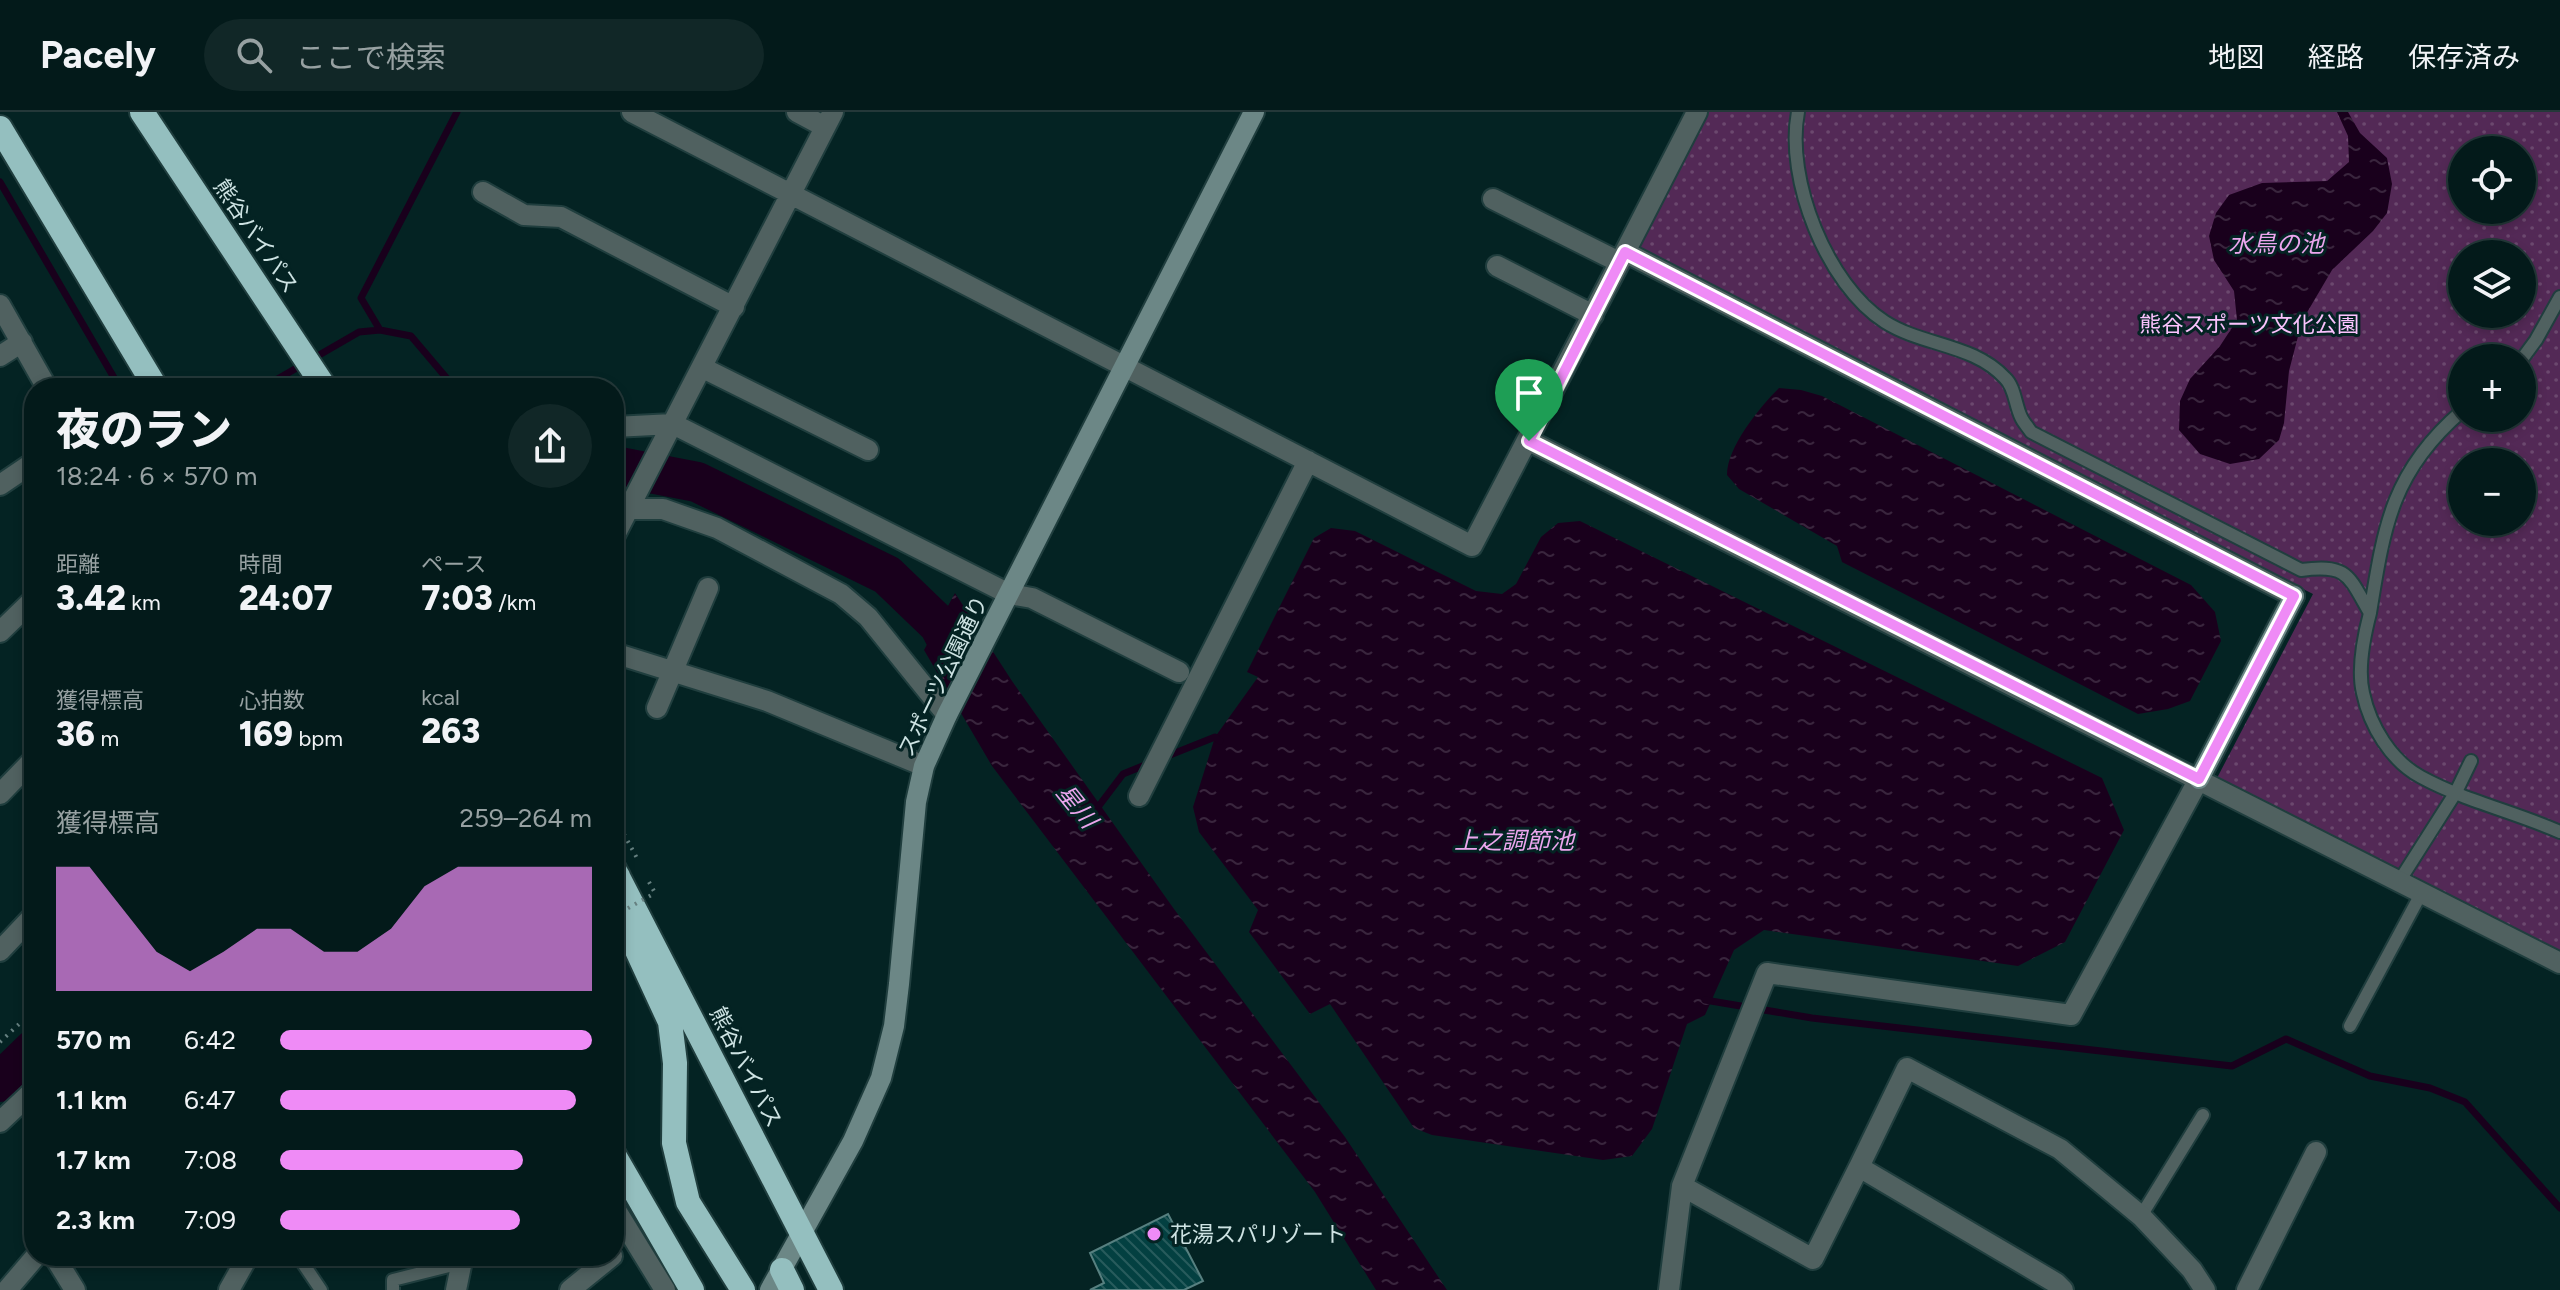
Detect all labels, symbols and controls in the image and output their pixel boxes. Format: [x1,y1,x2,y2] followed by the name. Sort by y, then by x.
[204,19,764,91] search box
[40,32,156,78] text: Pacely
[232,33,276,77] icon: search
[296,39,446,76] text: ここで検索
[2208,40,2264,74] text: 地図
[2308,40,2364,74] text: 経路
[2408,40,2520,74] text: 保存済み
[2448,136,2536,536] map controls
[2448,136,2536,224] button: locate
[208,174,304,298] street label: 熊谷バイパス
[2228,229,2326,258] water label: 水鳥の池
[2448,240,2536,328] button: layers
[2139,311,2359,338] park label: 熊谷スポーツ文化公園
[2448,344,2536,432] button: +
[1495,359,1563,441] pin
[1507,371,1551,415] icon: arrive
[56,403,232,456] text: 夜のラン
[508,404,592,488] button: share
[2448,448,2536,536] button: −
[56,460,257,492] text: 18:24 · 6 × 570 m
[56,551,100,578] text: 距離
[239,551,283,578] text: 時間
[421,551,486,578] text: ペース
[56,578,126,619] text: 3.42
[239,578,333,619] text: 24:07
[421,578,493,619] text: 7:03
[126,589,161,616] text: km
[493,589,536,616] text: /km
[892,591,994,761] street label: スポーツ公園通り
[421,684,460,711] text: kcal
[56,687,144,714] text: 獲得標高
[239,687,305,714] text: 心拍数
[421,711,480,752] text: 263
[56,714,95,755] text: 36
[239,714,293,755] text: 169
[95,725,119,752] text: m
[293,725,343,752] text: bpm
[1051,778,1105,836] water label: 星川
[460,802,592,834] text: 259–264 m
[56,807,160,839] text: 獲得標高
[1454,826,1576,855] water label: 上之調節池
[704,1002,788,1132] street label: 熊谷バイパス
[56,1024,131,1056] text: 570 m
[184,1024,236,1056] text: 6:42
[56,1084,127,1116] text: 1.1 km
[184,1084,235,1116] text: 6:47
[56,1144,131,1176] text: 1.7 km
[184,1144,237,1176] text: 7:08
[56,1204,135,1236] text: 2.3 km
[184,1204,236,1236] text: 7:09
[1170,1221,1346,1248] place label: 花湯スパリゾート
[1145,1225,1163,1243] marker: 花湯スパリゾート

